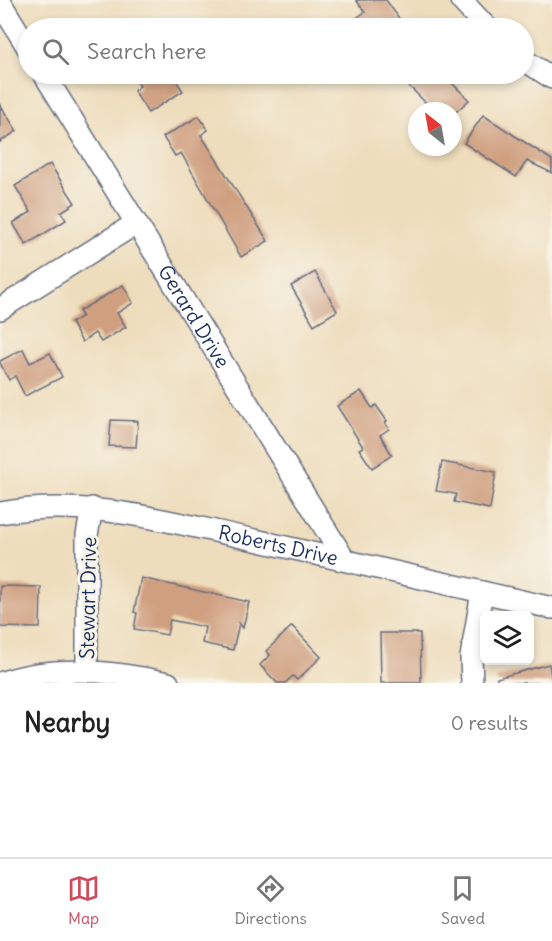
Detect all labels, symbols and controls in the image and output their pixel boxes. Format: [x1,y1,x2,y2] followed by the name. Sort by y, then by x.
[18,18,534,84] search box
[39,35,72,68] icon: search
[87,37,206,65] text: Search here
[408,102,462,156] north arrow
[153,260,236,372] street label: Gerard Drive
[216,519,340,570] street label: Roberts Drive
[74,537,101,659] street label: Stewart Drive
[480,611,534,665] map controls
[480,611,534,665] button: layers
[24,706,110,739] text: Nearby
[451,710,528,735] text: 0 results
[67,872,100,928] tab: Map
[234,872,307,928] tab: Directions
[441,872,485,928] tab: Saved

